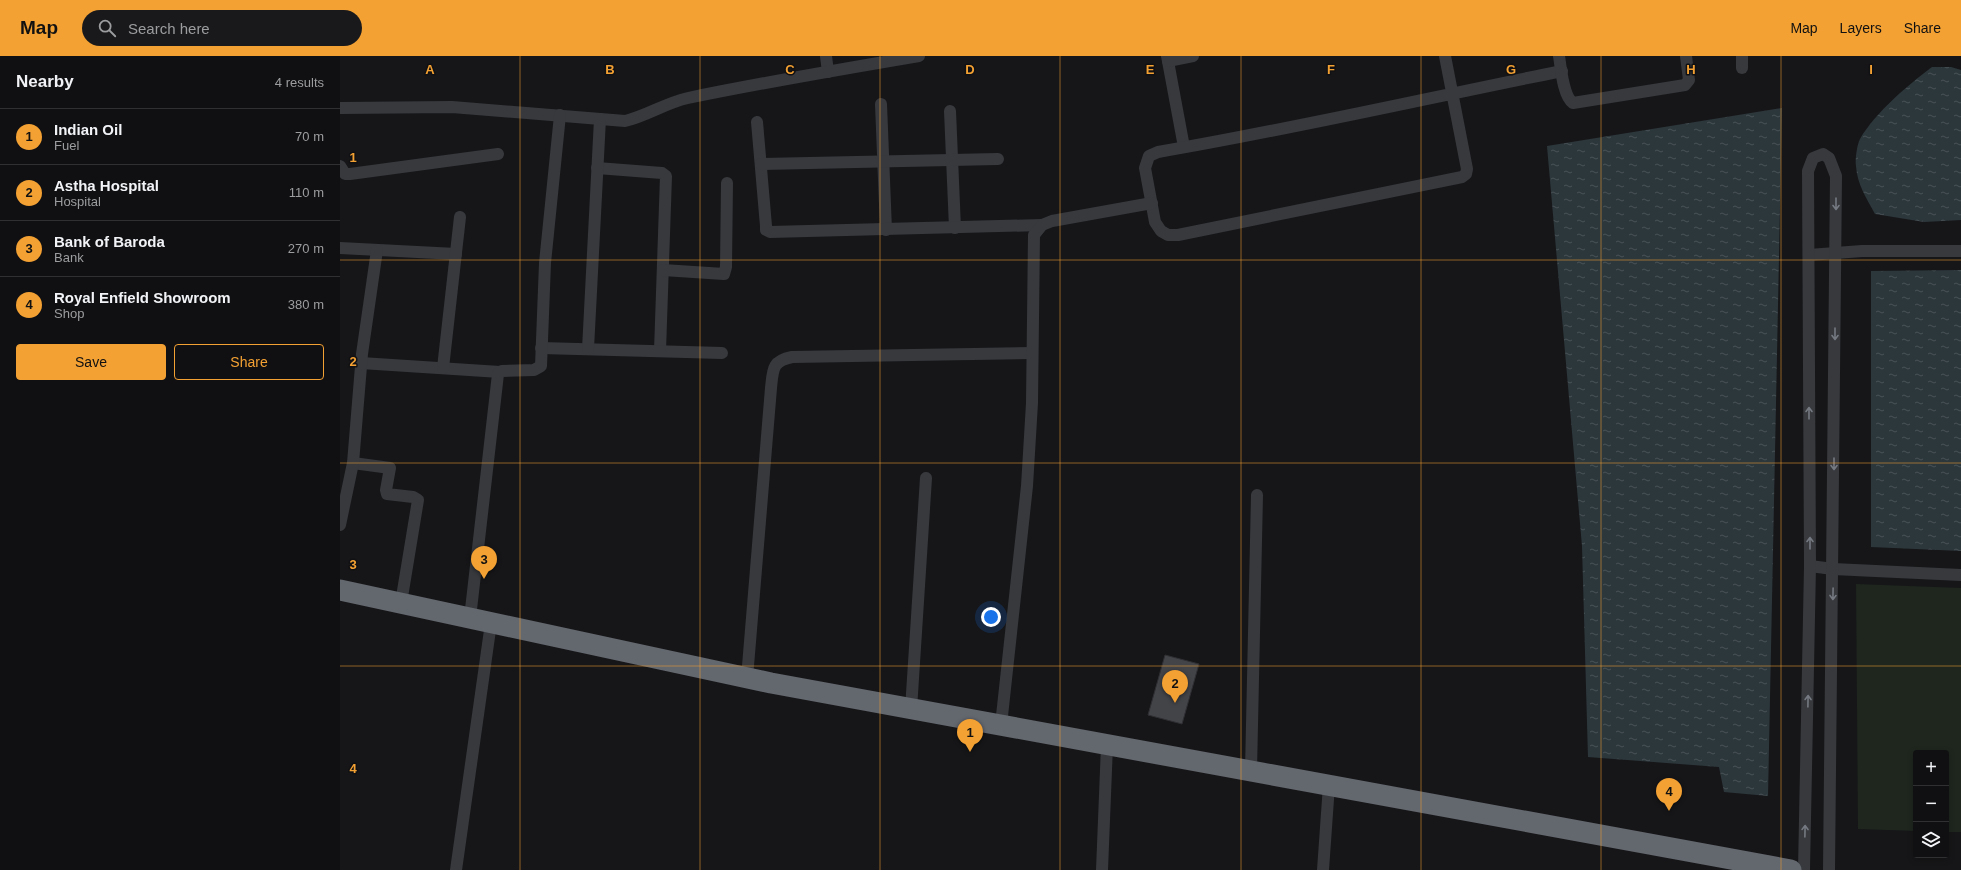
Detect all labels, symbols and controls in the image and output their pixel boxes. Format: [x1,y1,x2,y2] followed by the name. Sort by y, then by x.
[82,10,362,46] search box
[20,17,58,38] text: Map
[96,17,118,39] icon: search
[128,20,210,37] text: Search here
[1790,20,1818,36] text: Map
[1840,20,1882,36] text: Layers
[1904,20,1941,36] text: Share
[425,62,435,77] text: A
[605,62,615,77] text: B
[785,62,795,77] text: C
[965,62,975,77] text: D
[1146,62,1155,77] text: E
[1327,62,1335,77] text: F
[1506,62,1516,77] text: G
[1686,62,1696,77] text: H
[1869,62,1873,77] text: I
[16,72,74,91] text: Nearby
[275,75,324,90] text: 4 results
[54,121,122,138] text: Indian Oil
[25,129,33,144] text: 1
[295,129,324,144] text: 70 m
[54,138,79,153] text: Fuel
[349,150,357,165] text: 1
[54,177,159,194] text: Astha Hospital
[25,185,33,200] text: 2
[289,185,324,200] text: 110 m
[54,194,101,209] text: Hospital
[1832,197,1840,210] one-way arrow
[54,233,165,250] text: Bank of Baroda
[25,241,33,256] text: 3
[288,241,324,256] text: 270 m
[54,250,84,265] text: Bank
[54,289,231,306] text: Royal Enfield Showroom
[25,297,33,312] text: 4
[288,297,324,312] text: 380 m
[54,306,84,321] text: Shop
[1831,327,1839,340] one-way arrow
[16,344,166,380] button: Save
[174,344,324,380] button: Share
[349,354,357,369] text: 2
[1805,407,1813,420] one-way arrow
[1830,457,1838,470] one-way arrow
[1806,537,1814,550] one-way arrow
[471,546,497,579] pin: 3
[349,557,357,572] text: 3
[1829,587,1837,600] one-way arrow
[981,607,1001,627] your location
[1162,670,1188,703] pin: 2
[1804,695,1811,708] one-way arrow
[957,719,983,752] pin: 1
[1913,750,1949,858] map controls
[1913,750,1949,786] button: +
[349,761,357,776] text: 4
[1656,778,1682,811] pin: 4
[1913,786,1949,822] button: −
[1913,822,1949,858] button: layers
[1801,825,1809,838] one-way arrow

